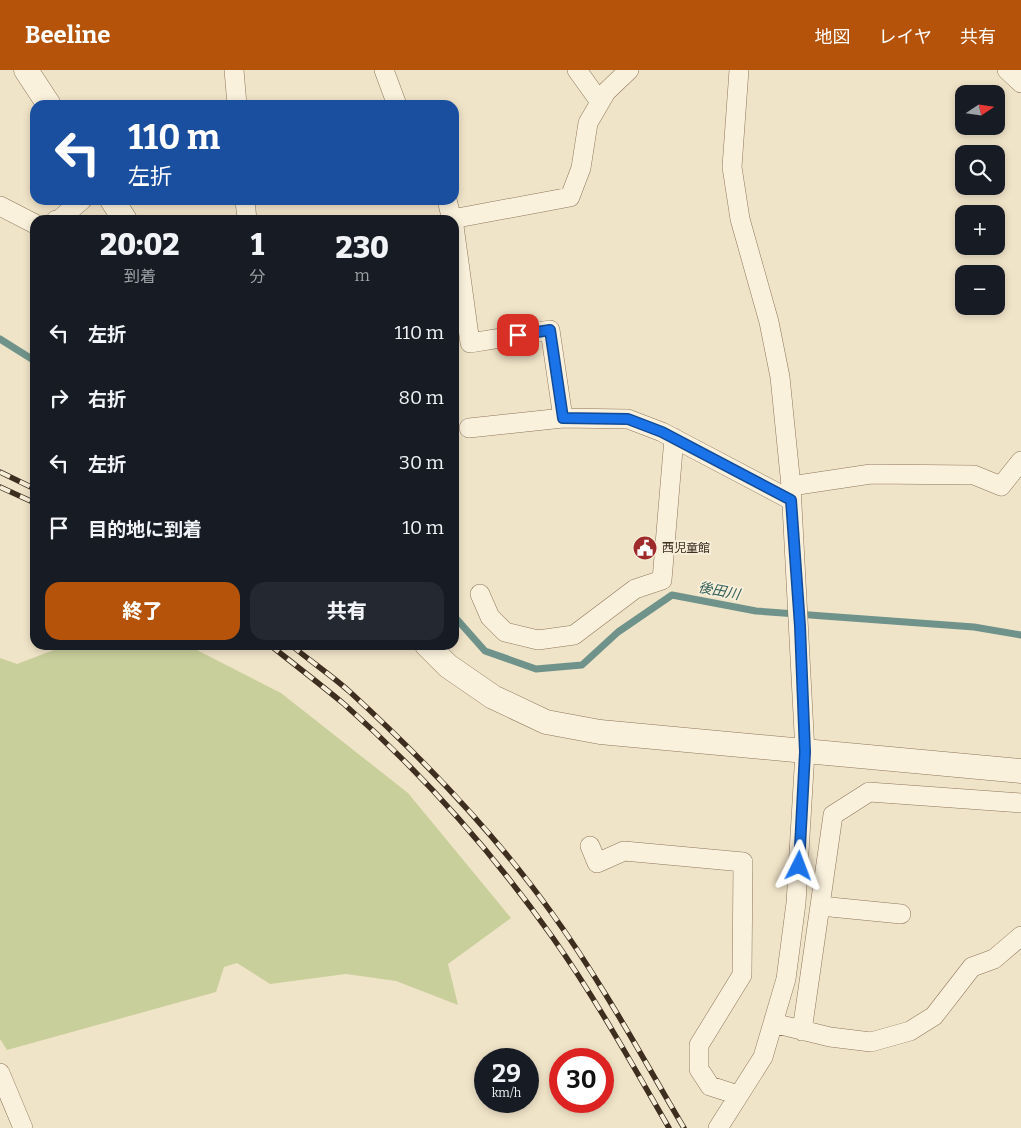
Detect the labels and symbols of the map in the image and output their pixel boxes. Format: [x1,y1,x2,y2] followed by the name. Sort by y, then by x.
[955,85,1005,135] north arrow
[497,314,539,356] pin
[632,535,658,561] public building icon: 西児童館
[662,541,710,555] place label: 西児童館
[697,579,743,604] water label: 後田川
[772,839,824,891] position arrow
[549,1048,614,1113] speed limit sign: 30

